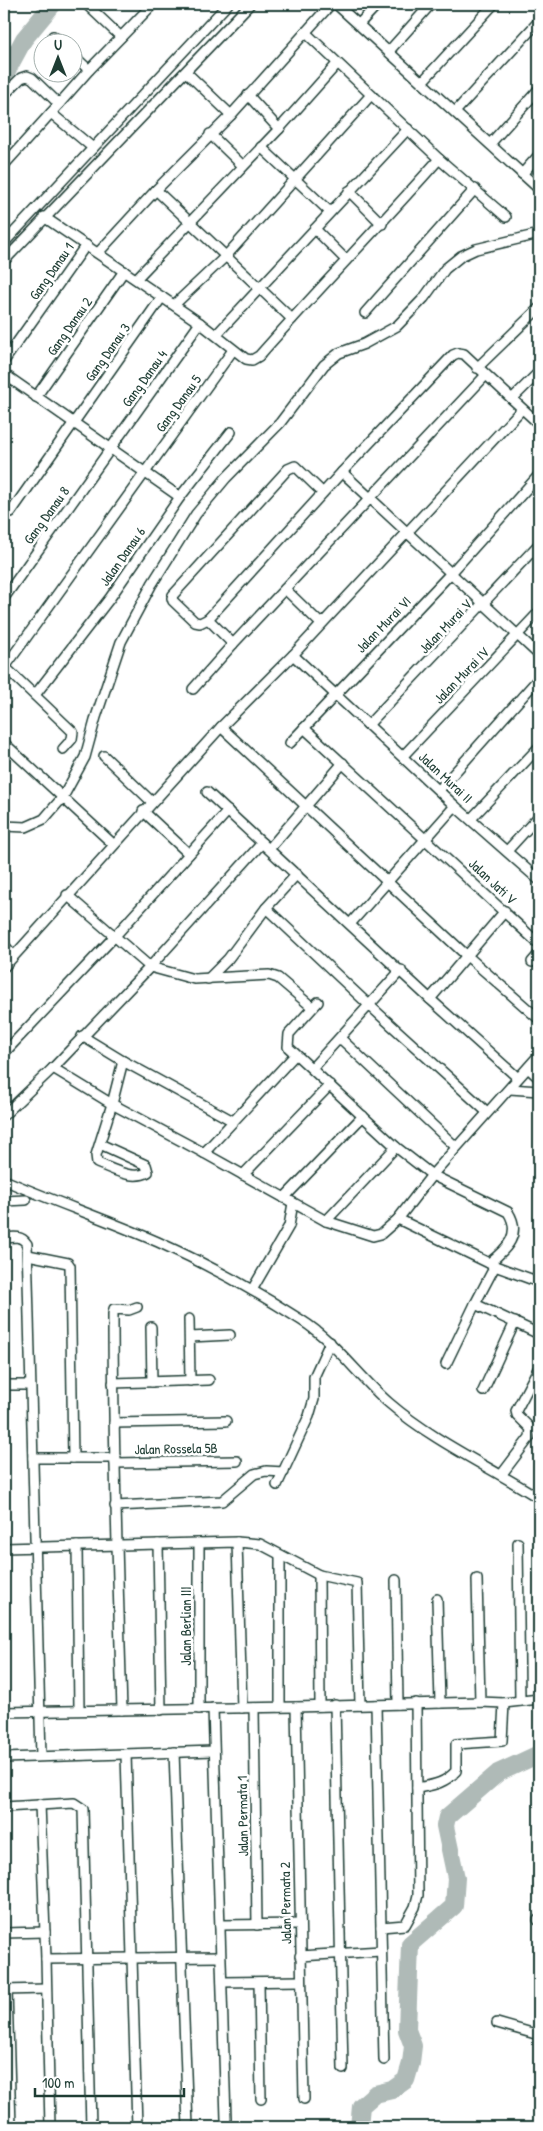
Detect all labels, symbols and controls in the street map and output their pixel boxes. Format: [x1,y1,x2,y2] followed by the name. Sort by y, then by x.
[32,32,82,82] north arrow
[54,35,62,54] text: U
[24,239,78,304] street label: Gang Danau 1
[42,293,97,360] street label: Gang Danau 2
[80,319,135,385] street label: Gang Danau 3
[117,346,172,411] street label: Gang Danau 4
[151,370,206,436] street label: Gang Danau 5
[19,482,74,548] street label: Gang Danau 8
[95,522,149,589] street label: Jalan Danau 6
[351,592,415,656] street label: Jalan Murai VI
[414,595,476,657] street label: Jalan Murai V
[429,642,493,707] street label: Jalan Murai IV
[415,747,477,807] street label: Jalan Murai II
[465,854,521,908] street label: Jalan Jati V
[134,1438,218,1458] street label: Jalan Rossela 5B
[176,1586,195,1666] street label: Jalan Berlian III
[232,1775,252,1857] street label: Jalan Permata 1
[275,1861,295,1944] street label: Jalan Permata 2
[35,2066,184,2098] scale bar
[42,2072,75,2093] text: 100 m

